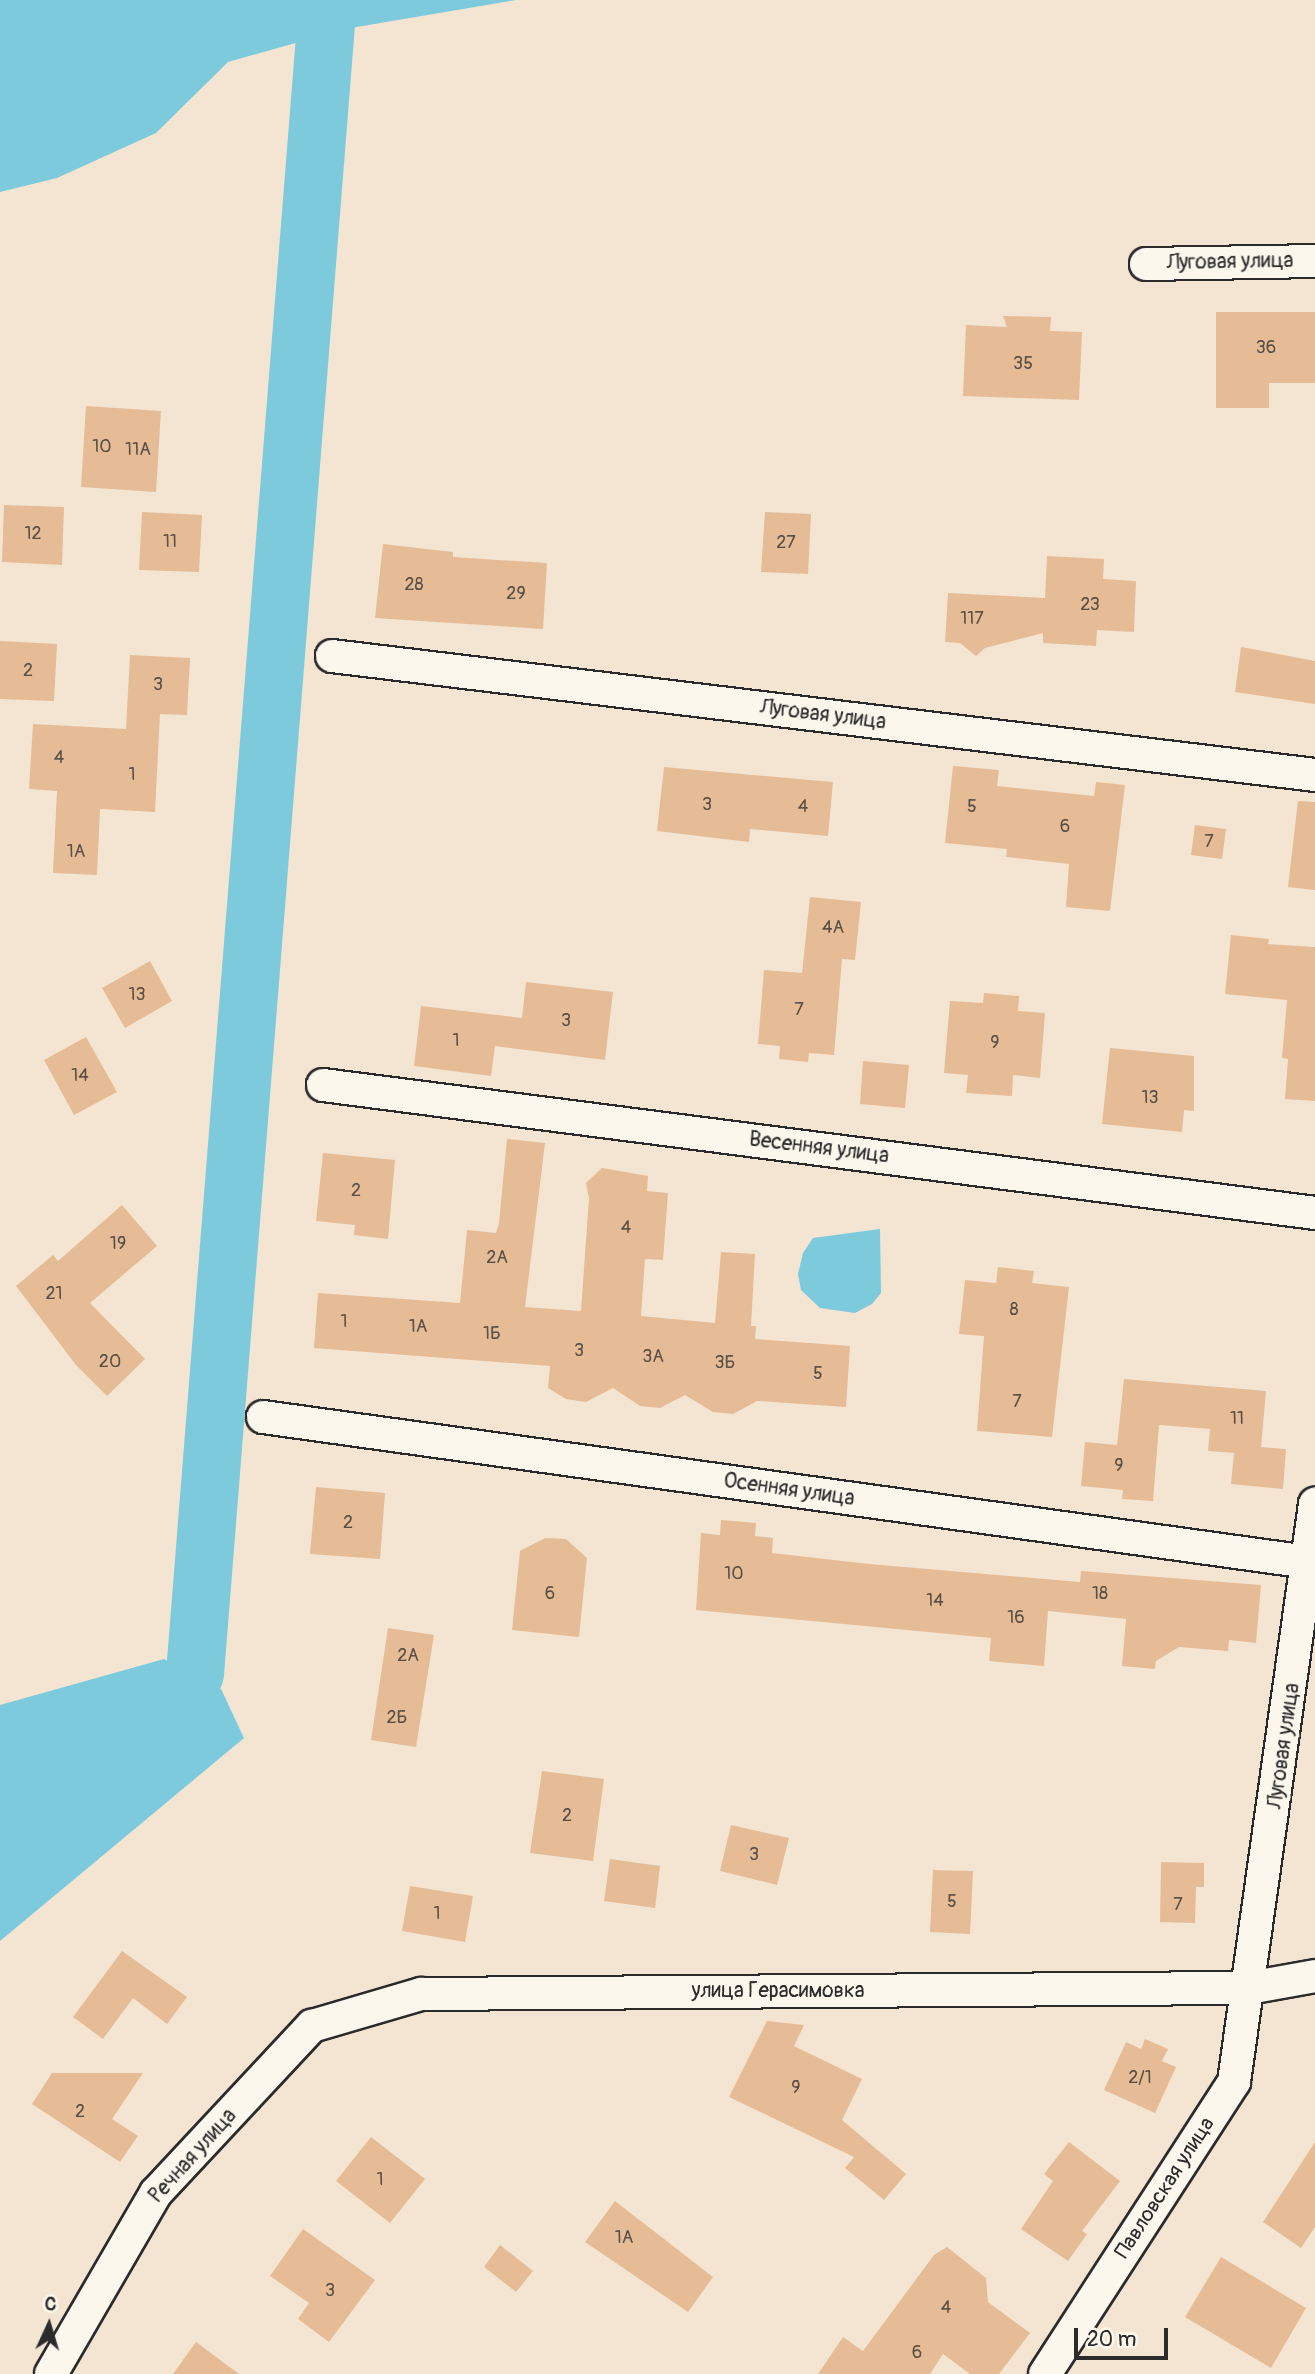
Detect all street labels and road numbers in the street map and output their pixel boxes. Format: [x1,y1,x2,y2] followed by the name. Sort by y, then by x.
[1166,248,1294,276] street label: Луговая улица
[759,695,887,735] street label: Луговая улица
[748,1127,890,1169] street label: Весенняя улица
[722,1468,856,1512] street label: Осенняя улица
[1263,1681,1305,1811] street label: Луговая улица
[692,1978,864,2004] street label: улица Герасимовка
[144,2104,242,2208] street label: Речная улица
[1110,2113,1220,2263] street label: Павловская улица

